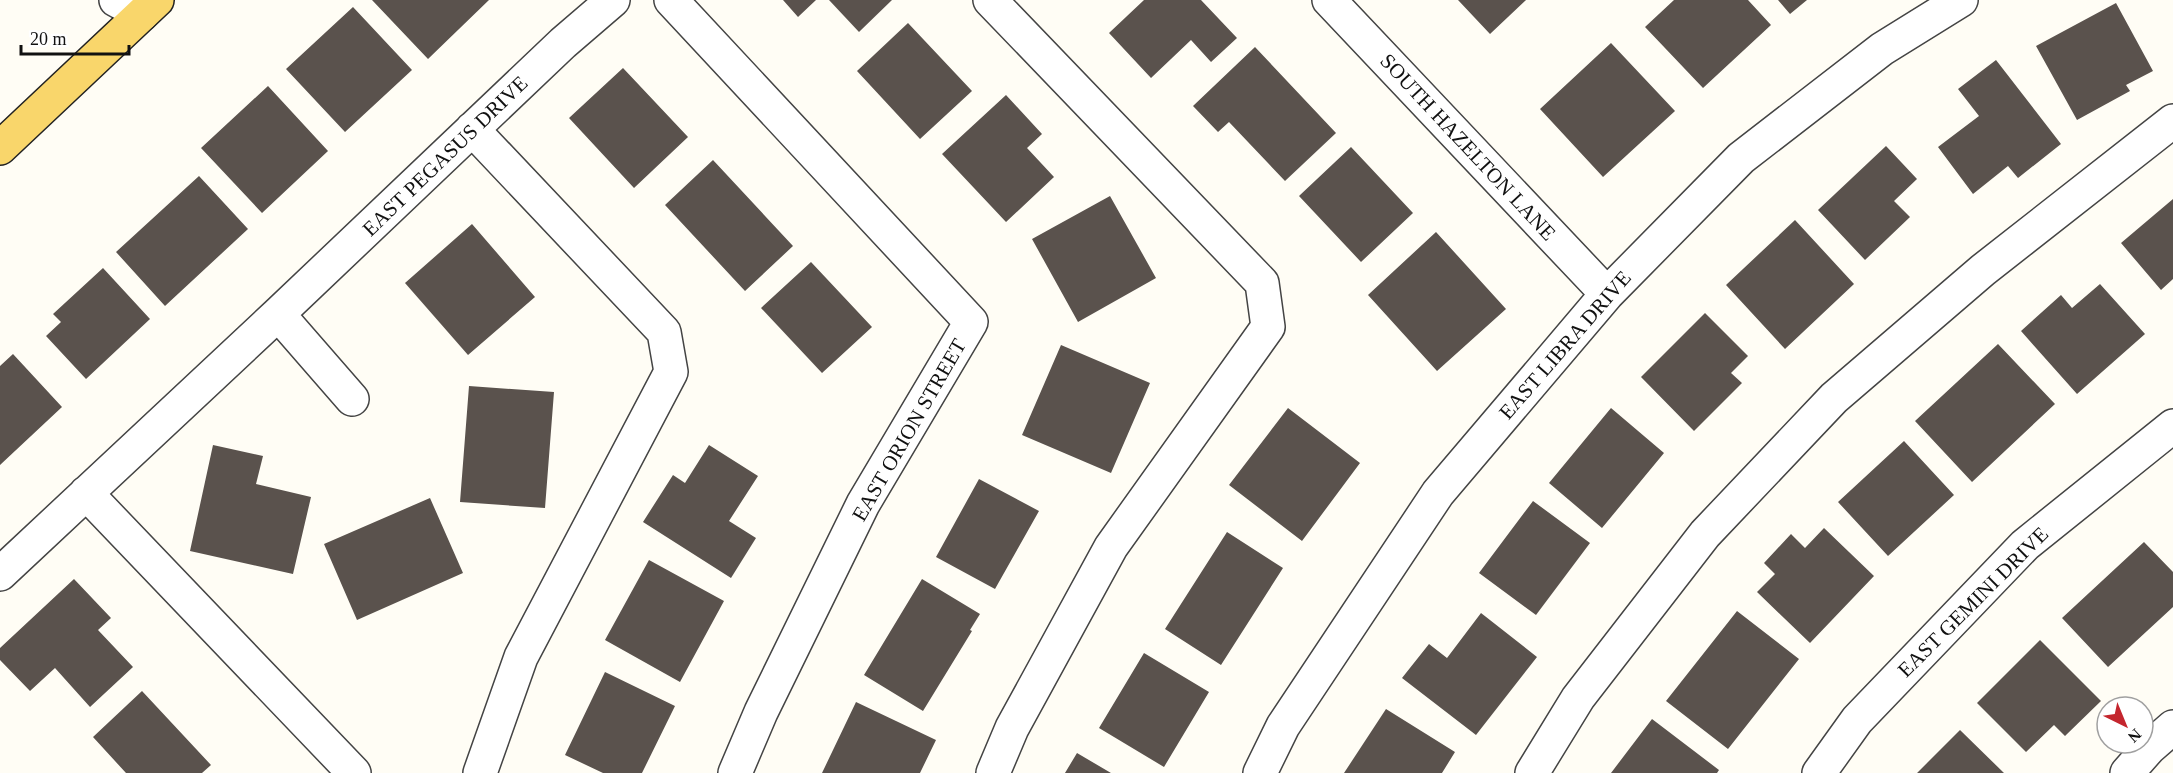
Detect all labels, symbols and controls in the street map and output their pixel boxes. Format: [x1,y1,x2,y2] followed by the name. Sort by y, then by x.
[21,18,129,56] scale bar
[30,29,67,49] text: 20 m
[1375,49,1561,245] street label: SOUTH HAZELTON LANE
[357,71,533,241] street label: EAST PEGASUS DRIVE
[1494,266,1636,424] street label: EAST LIBRA DRIVE
[847,335,971,525] street label: EAST ORION STREET
[1893,522,2053,682] street label: EAST GEMINI DRIVE
[2095,695,2155,755] north arrow
[2125,725,2145,746] text: N

